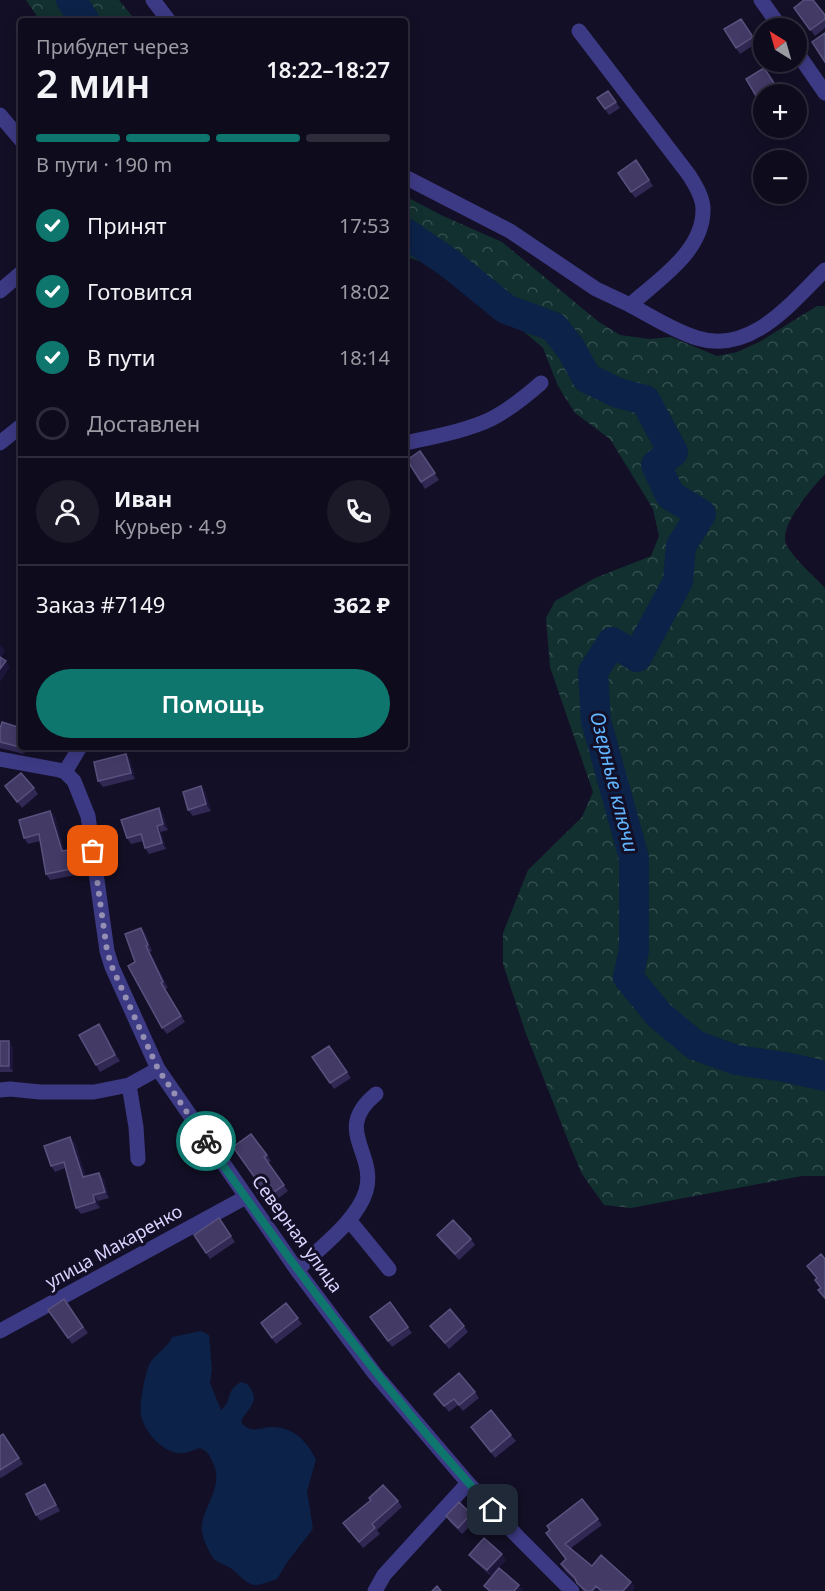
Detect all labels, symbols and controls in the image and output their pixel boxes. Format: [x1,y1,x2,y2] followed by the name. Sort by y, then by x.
[753,18,807,72] north arrow
[753,18,807,204] map controls
[36,33,189,60] text: Прибудет через
[266,54,390,84] text: 18:22–18:27
[36,56,151,109] text: 2 мин
[753,84,807,138] button: +
[753,150,807,204] button: −
[36,151,172,178] text: В пути · 190 m
[36,209,69,242] icon: check
[87,210,167,240] text: Принят
[339,212,390,239] text: 17:53
[36,275,69,308] icon: check
[87,276,193,306] text: Готовится
[339,278,390,305] text: 18:02
[36,341,69,374] icon: check
[87,342,155,372] text: В пути
[339,344,390,371] text: 18:14
[87,408,200,438] text: Доставлен
[36,480,99,543] button: person
[327,480,390,543] button: phone
[114,483,172,513] text: Иван
[114,513,227,540] text: Курьер · 4.9
[36,589,165,619] text: Заказ #7149
[333,589,390,619] text: 362 ₽
[36,669,390,738] button: Помощь
[584,709,645,855] water label: Озерные ключи
[67,825,118,876] pin
[76,834,109,867] icon: bag
[176,1111,236,1171] courier
[190,1125,223,1158] icon: bike
[247,1170,349,1297] street label: Северная улица
[41,1199,186,1294] street label: улица Макаренко
[467,1484,518,1535] pin
[476,1493,509,1526] icon: home

